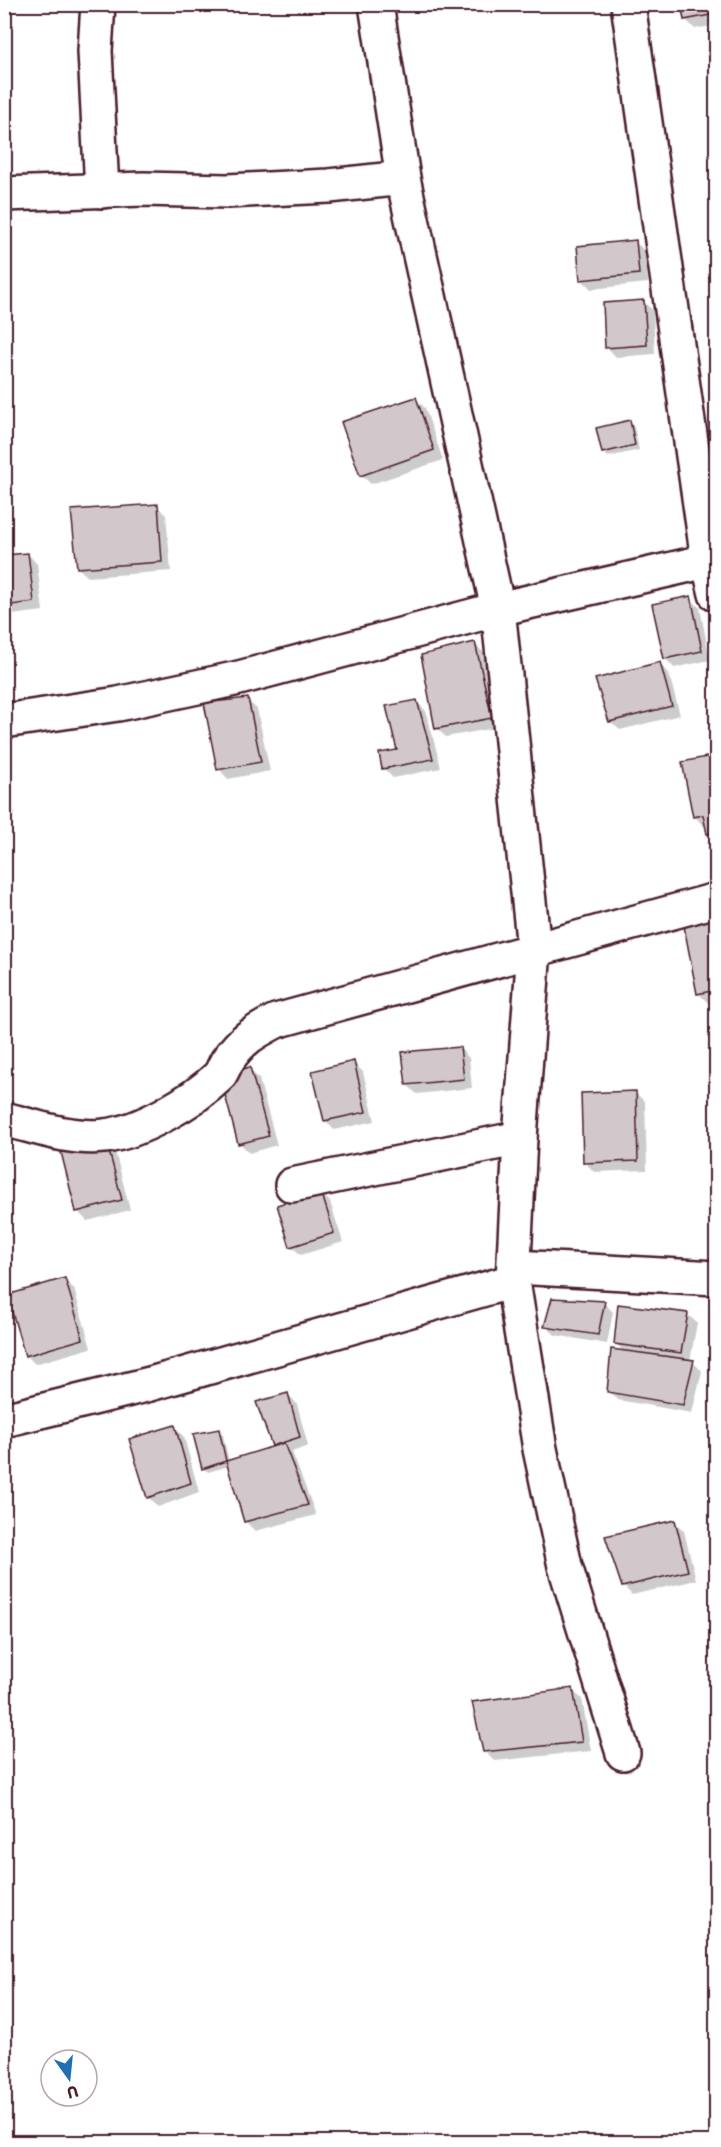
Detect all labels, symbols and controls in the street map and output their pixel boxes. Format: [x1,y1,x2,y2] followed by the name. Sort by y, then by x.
[39,2048,99,2108] north arrow
[65,2080,81,2104] text: U

